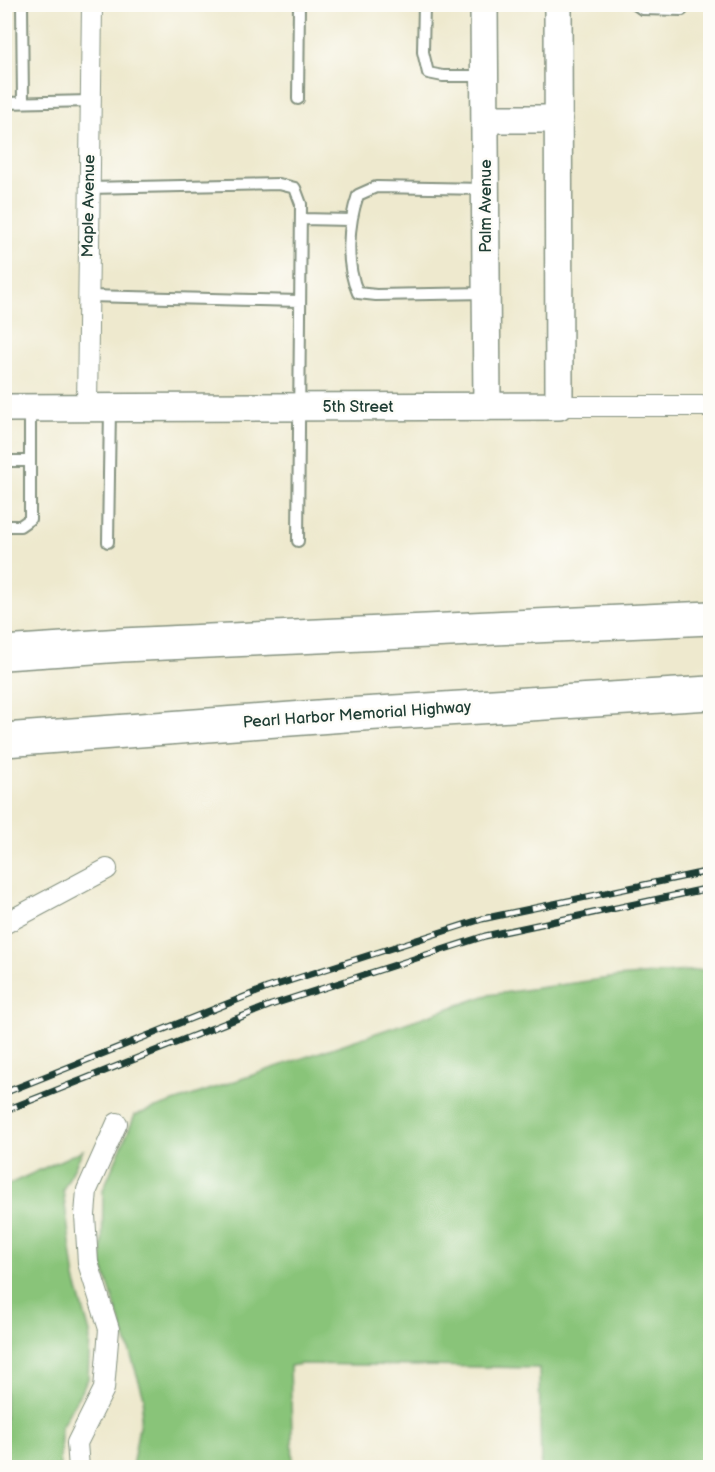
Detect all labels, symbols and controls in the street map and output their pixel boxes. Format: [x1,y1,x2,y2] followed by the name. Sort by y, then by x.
[79,154,99,258] street label: Maple Avenue
[477,159,496,253] street label: Palm Avenue
[323,398,394,417] street label: 5th Street
[242,697,473,732] street label: Pearl Harbor Memorial Highway

